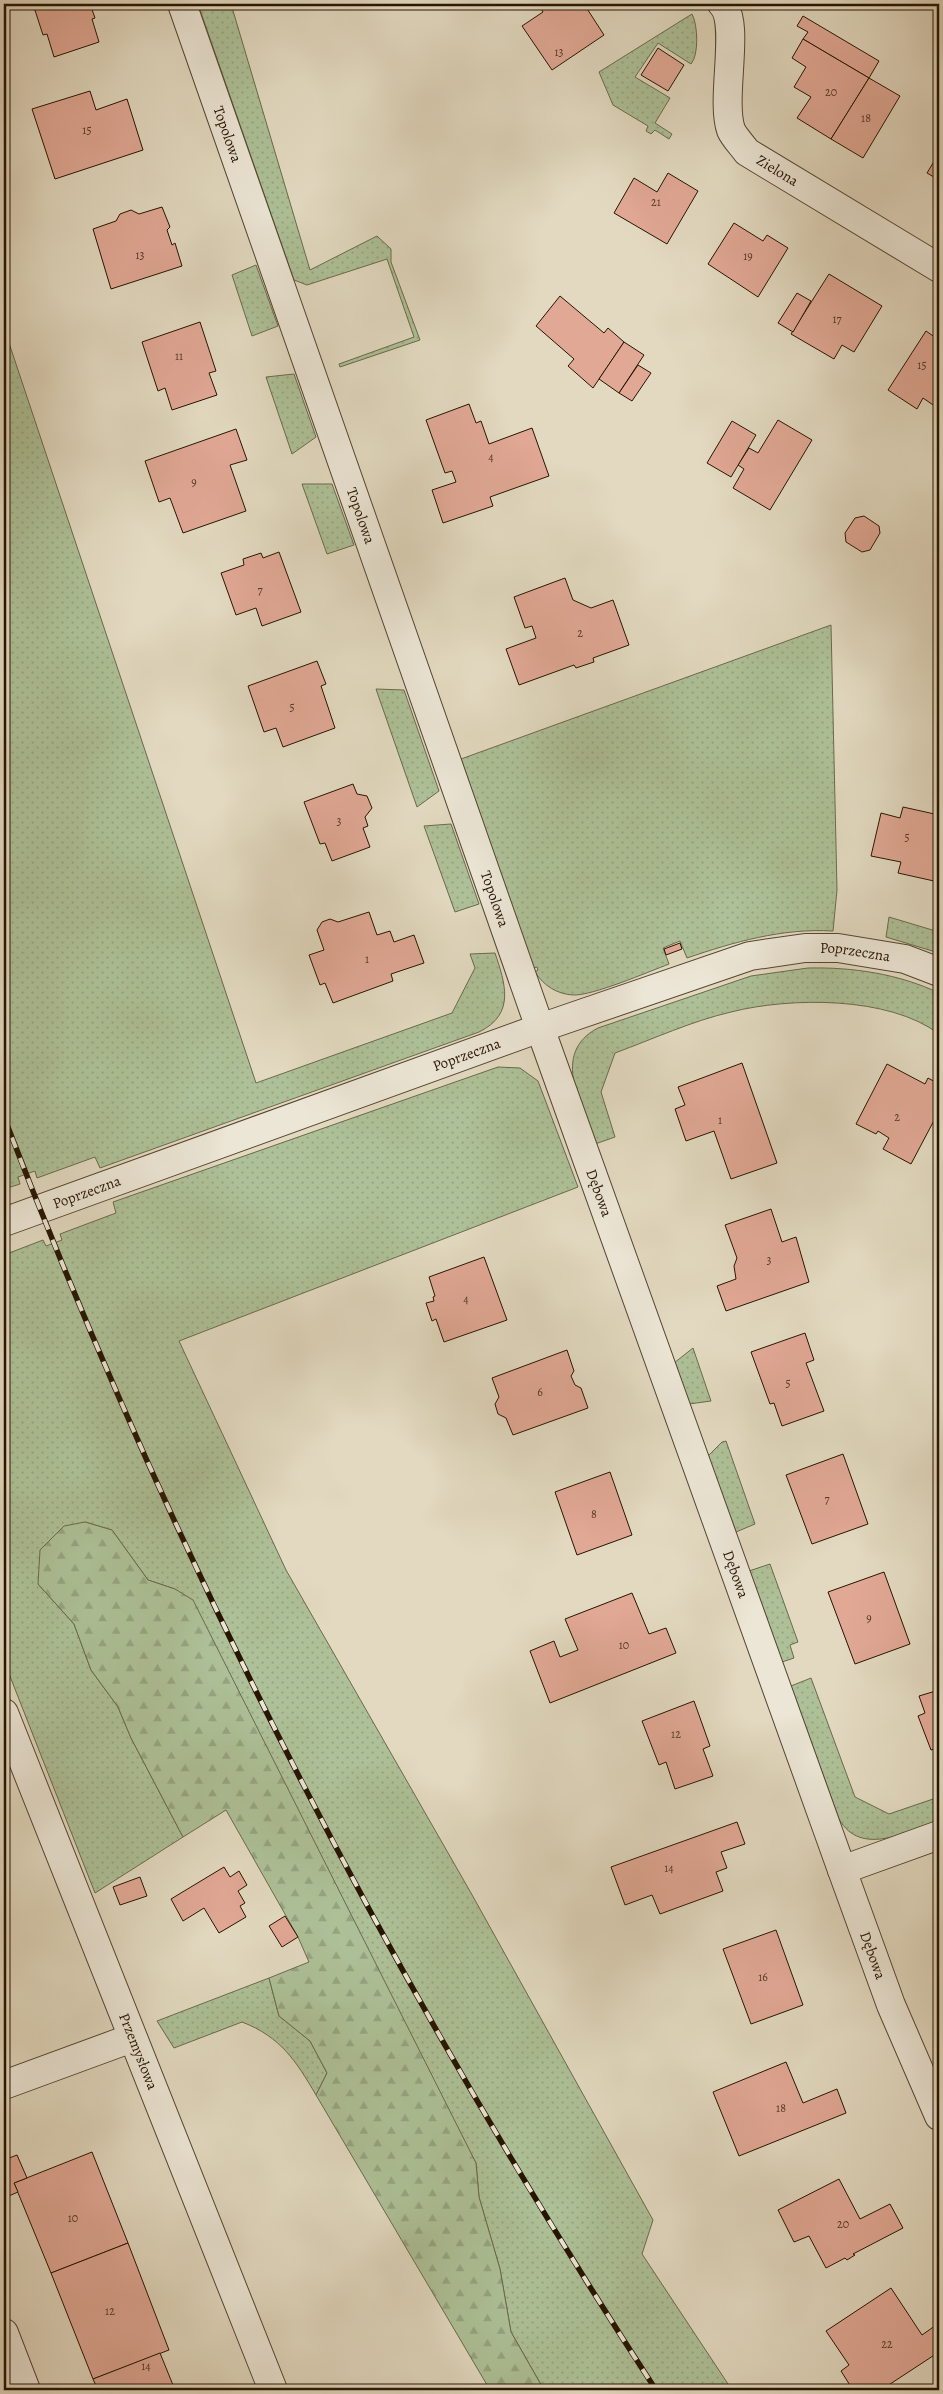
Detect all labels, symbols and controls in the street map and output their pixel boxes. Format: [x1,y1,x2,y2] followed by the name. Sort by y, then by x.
[554,44,564,60] house number: 13
[825,84,837,100] house number: 20
[208,103,247,165] street label: Topolowa
[861,110,871,126] house number: 18
[82,122,92,138] house number: 15
[753,150,802,191] street label: Zielona
[651,194,661,210] house number: 21
[135,247,145,263] house number: 13
[743,248,753,264] house number: 19
[832,311,843,327] house number: 17
[175,348,183,364] house number: 11
[917,357,927,373] house number: 15
[488,449,494,465] house number: 4
[191,474,197,490] house number: 9
[342,485,380,547] street label: Topolowa
[257,582,263,598] house number: 7
[577,625,583,641] house number: 2
[289,699,295,715] house number: 5
[337,813,342,829] house number: 3
[904,829,910,845] house number: 5
[476,868,514,930] street label: Topolowa
[820,938,892,966] street label: Poprzeczna
[365,951,369,967] house number: 1
[430,1033,503,1076] street label: Poprzeczna
[894,1109,900,1125] house number: 2
[718,1112,722,1128] house number: 1
[581,1166,617,1220] street label: Dębowa
[50,1171,123,1214] street label: Poprzeczna
[767,1252,772,1268] house number: 3
[463,1291,469,1307] house number: 4
[785,1375,791,1391] house number: 5
[537,1384,543,1400] house number: 6
[824,1491,830,1507] house number: 7
[591,1506,597,1522] house number: 8
[718,1547,754,1601] street label: Dębowa
[866,1610,872,1626] house number: 9
[619,1637,629,1653] house number: 10
[671,1726,681,1742] house number: 12
[664,1860,674,1876] house number: 14
[855,1929,891,1982] street label: Dębowa
[758,1969,768,1985] house number: 16
[114,2010,163,2093] street label: Przemysłowa
[776,2100,786,2116] house number: 18
[68,2210,78,2226] house number: 10
[837,2216,849,2232] house number: 20
[105,2303,115,2319] house number: 12
[881,2336,893,2352] house number: 22
[141,2358,151,2374] house number: 14

